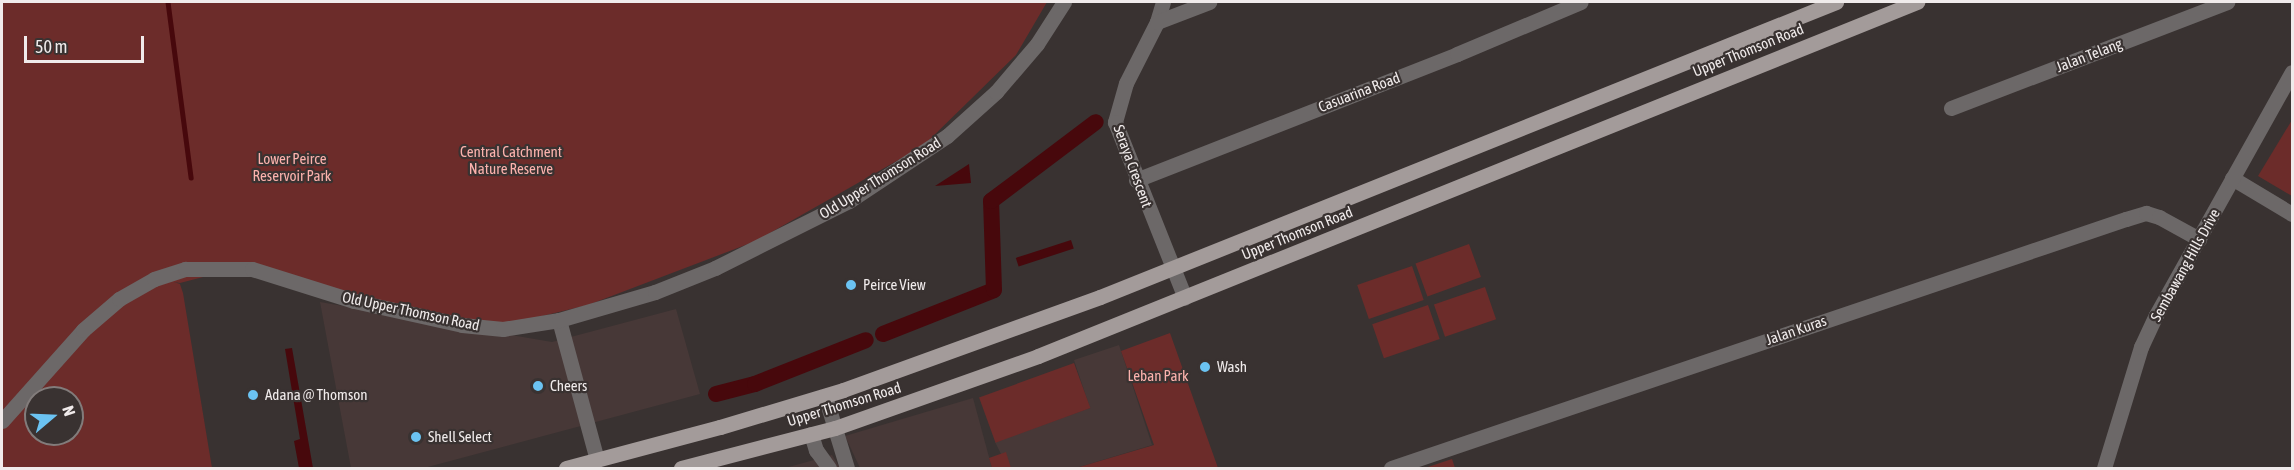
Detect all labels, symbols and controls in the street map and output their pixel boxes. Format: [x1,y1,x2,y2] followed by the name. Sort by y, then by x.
[1690,20,1806,80] street label: Upper Thomson Road
[27,24,147,62] scale bar
[2053,34,2125,76] street label: Jalan Telang
[35,36,67,57] text: 50 m
[1316,68,1402,116] street label: Casuarina Road
[1110,122,1156,210] street label: Seraya Crescent
[816,133,944,223] street label: Old Upper Thomson Road
[460,142,562,177] park label: Central Catchment Nature Reserve
[253,149,331,184] park label: Lower Peirce Reservoir Park
[1239,203,1355,263] street label: Upper Thomson Road
[2147,205,2223,325] street label: Sembawang Hills Drive
[863,276,926,294] place label: Peirce View
[844,278,858,292] marker: Peirce View
[341,288,481,334] street label: Old Upper Thomson Road
[1763,311,1829,349] street label: Jalan Kuras
[1217,358,1247,376] place label: Wash
[1198,360,1212,374] marker: Wash
[1127,367,1189,385] park label: Leban Park
[550,377,587,395] place label: Cheers
[785,378,903,430] street label: Upper Thomson Road
[531,379,545,393] marker: Cheers
[24,386,84,446] north arrow
[265,386,368,404] place label: Adana @ Thomson
[246,388,260,402] marker: Adana @ Thomson
[59,403,79,418] text: N
[428,428,492,446] place label: Shell Select
[409,430,423,444] marker: Shell Select

